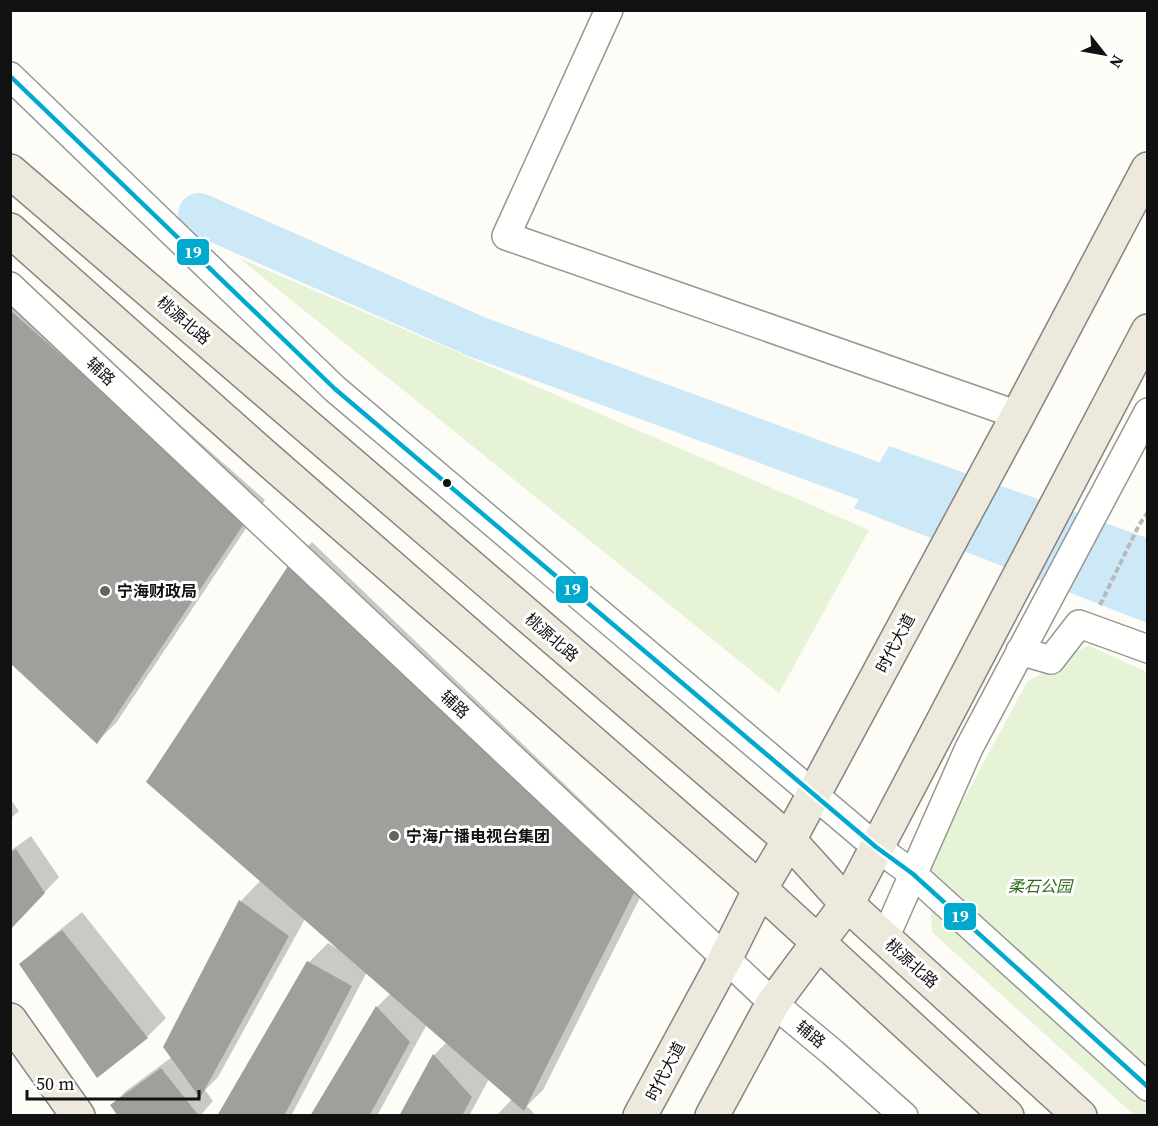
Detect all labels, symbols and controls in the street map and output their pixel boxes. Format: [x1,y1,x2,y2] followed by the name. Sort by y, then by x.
[1074,24,1134,84] north arrow
[1104,51,1129,73] text: N
[176,238,210,266] line badge: 19
[184,241,202,263] text: 19
[153,291,215,349] street label: 桃源北路
[82,352,120,390] street label: 辅路
[441,477,453,489] unlabelled marker
[555,575,589,604] line badge: 19
[563,578,581,600] text: 19
[117,580,197,602] place label: 宁海财政局
[98,584,112,598] marker: 宁海财政局
[521,608,583,666] street label: 桃源北路
[870,610,920,676] street label: 时代大道
[436,685,474,723] street label: 辅路
[406,825,550,847] place label: 宁海广播电视台集团
[387,829,401,843] marker: 宁海广播电视台集团
[1008,875,1074,897] park label: 柔石公园
[943,902,977,931] line badge: 19
[951,905,969,927] text: 19
[881,933,943,993] street label: 桃源北路
[792,1015,830,1053] street label: 辅路
[640,1038,690,1104] street label: 时代大道
[27,1063,200,1101] scale bar
[36,1071,74,1096] text: 50 m

